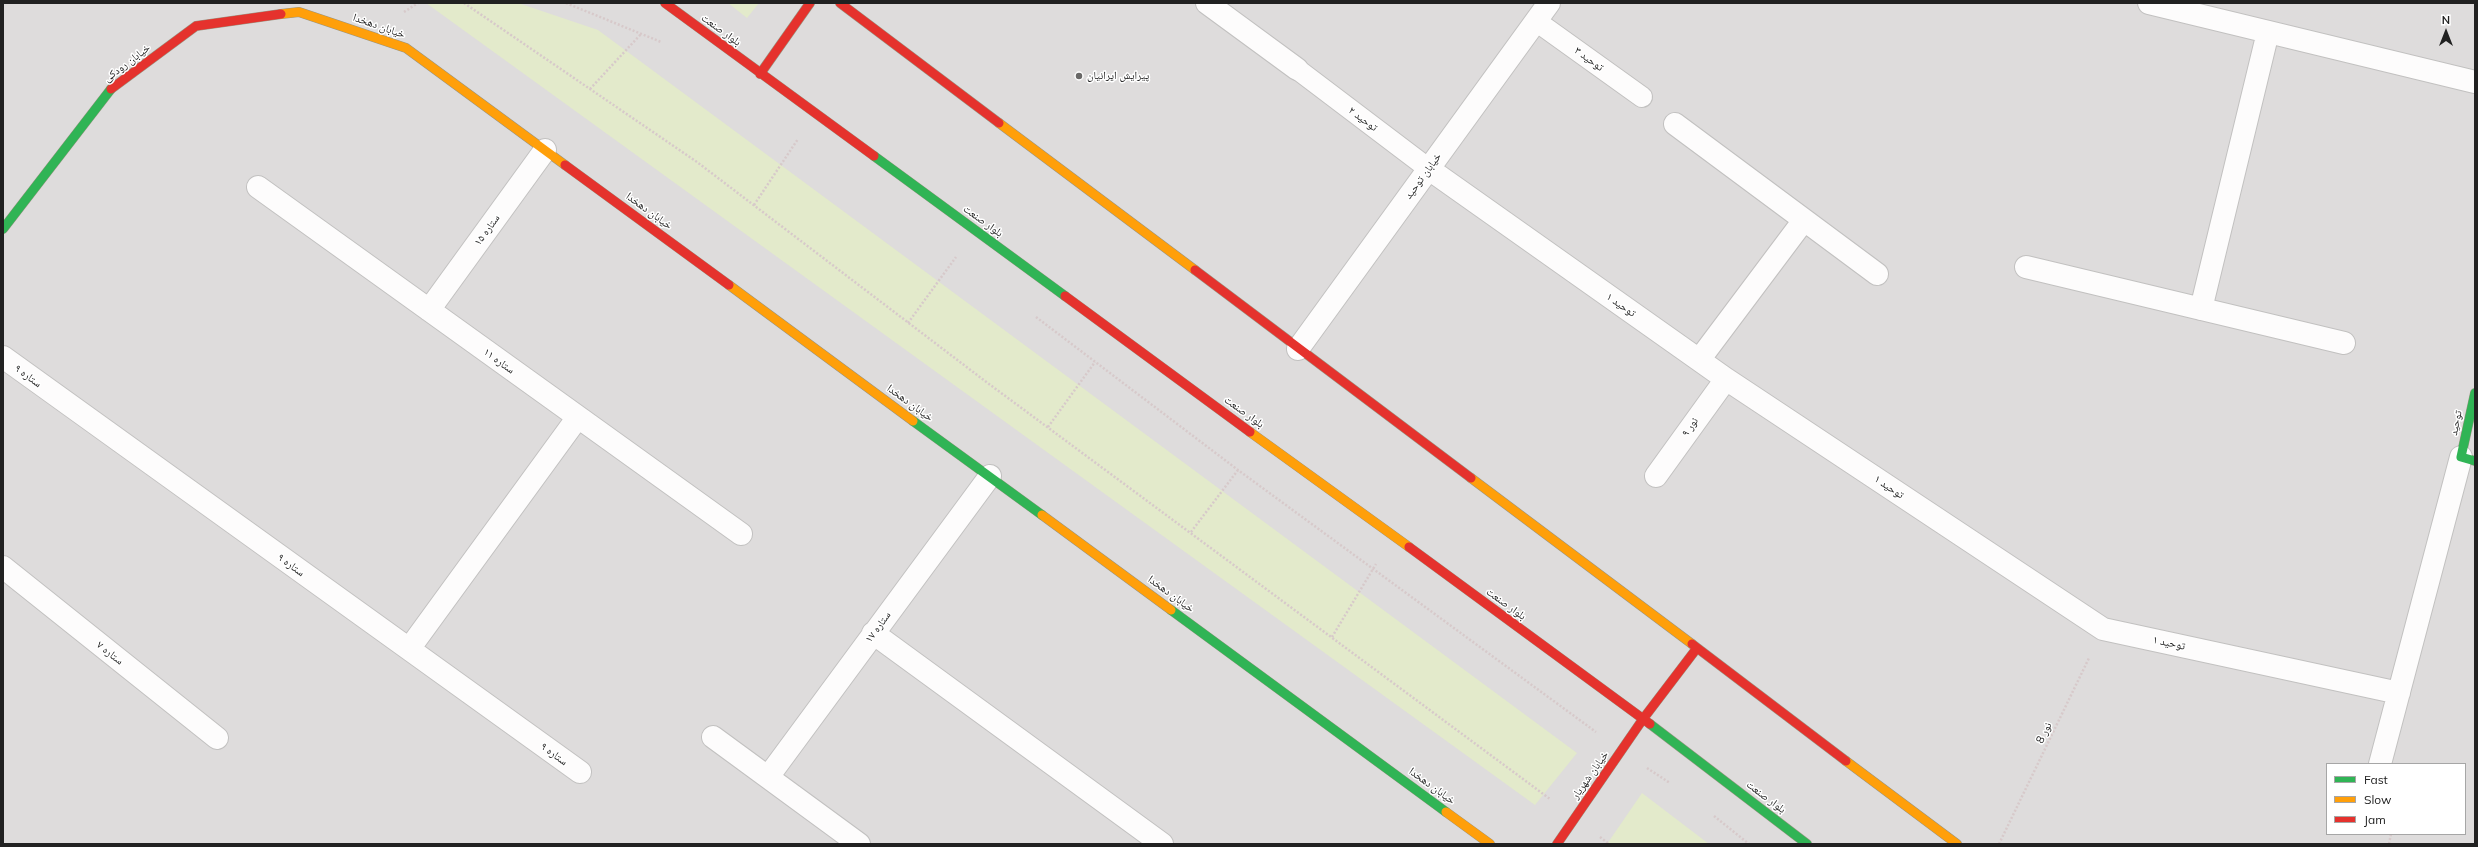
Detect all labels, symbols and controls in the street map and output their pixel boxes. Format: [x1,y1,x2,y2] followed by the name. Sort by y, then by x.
[351,11,407,41] street label: خیابان دهخدا
[699,11,743,49] street label: بلوار صنعت
[2426,12,2466,52] north arrow
[2442,13,2450,27] text: N
[101,41,153,85] street label: خیابان رودکی
[1572,44,1606,74] street label: توحید ۳
[1087,69,1149,83] place label: پیرایش ایرانیان
[1074,71,1084,81] marker: پیرایش ایرانیان
[1346,104,1380,134] street label: توحید ۲
[1402,150,1444,202] street label: خیابان توحید
[623,190,675,232] street label: خیابان دهخدا
[961,202,1005,240] street label: بلوار صنعت
[471,212,503,248] street label: ستاره ۱۵
[1604,290,1638,320] street label: توحید ۱
[481,345,517,377] street label: ستاره ۱۱
[12,362,44,390] street label: ستاره ۹
[884,382,936,424] street label: خیابان دهخدا
[1222,393,1266,431] street label: بلوار صنعت
[2447,409,2465,437] street label: توحید
[1679,415,1701,439] street label: نور ۹
[1872,472,1906,502] street label: توحید ۱
[275,551,307,579] street label: ستاره ۹
[1145,573,1197,615] street label: خیابان دهخدا
[1484,585,1528,623] street label: بلوار صنعت
[862,609,894,645] street label: ستاره ۱۷
[2152,633,2186,653] street label: توحید ۱
[94,638,126,668] street label: ستاره ۷
[2033,720,2055,746] street label: نور 8
[538,740,570,768] street label: ستاره ۹
[1569,748,1611,802] street label: خیابان شهریار
[2326,763,2466,835] legend
[1406,765,1458,807] street label: خیابان دهخدا
[2364,772,2388,787] text: Fast
[1744,778,1788,816] street label: بلوار صنعت
[2364,792,2392,807] text: Slow
[2364,812,2386,827] text: Jam

